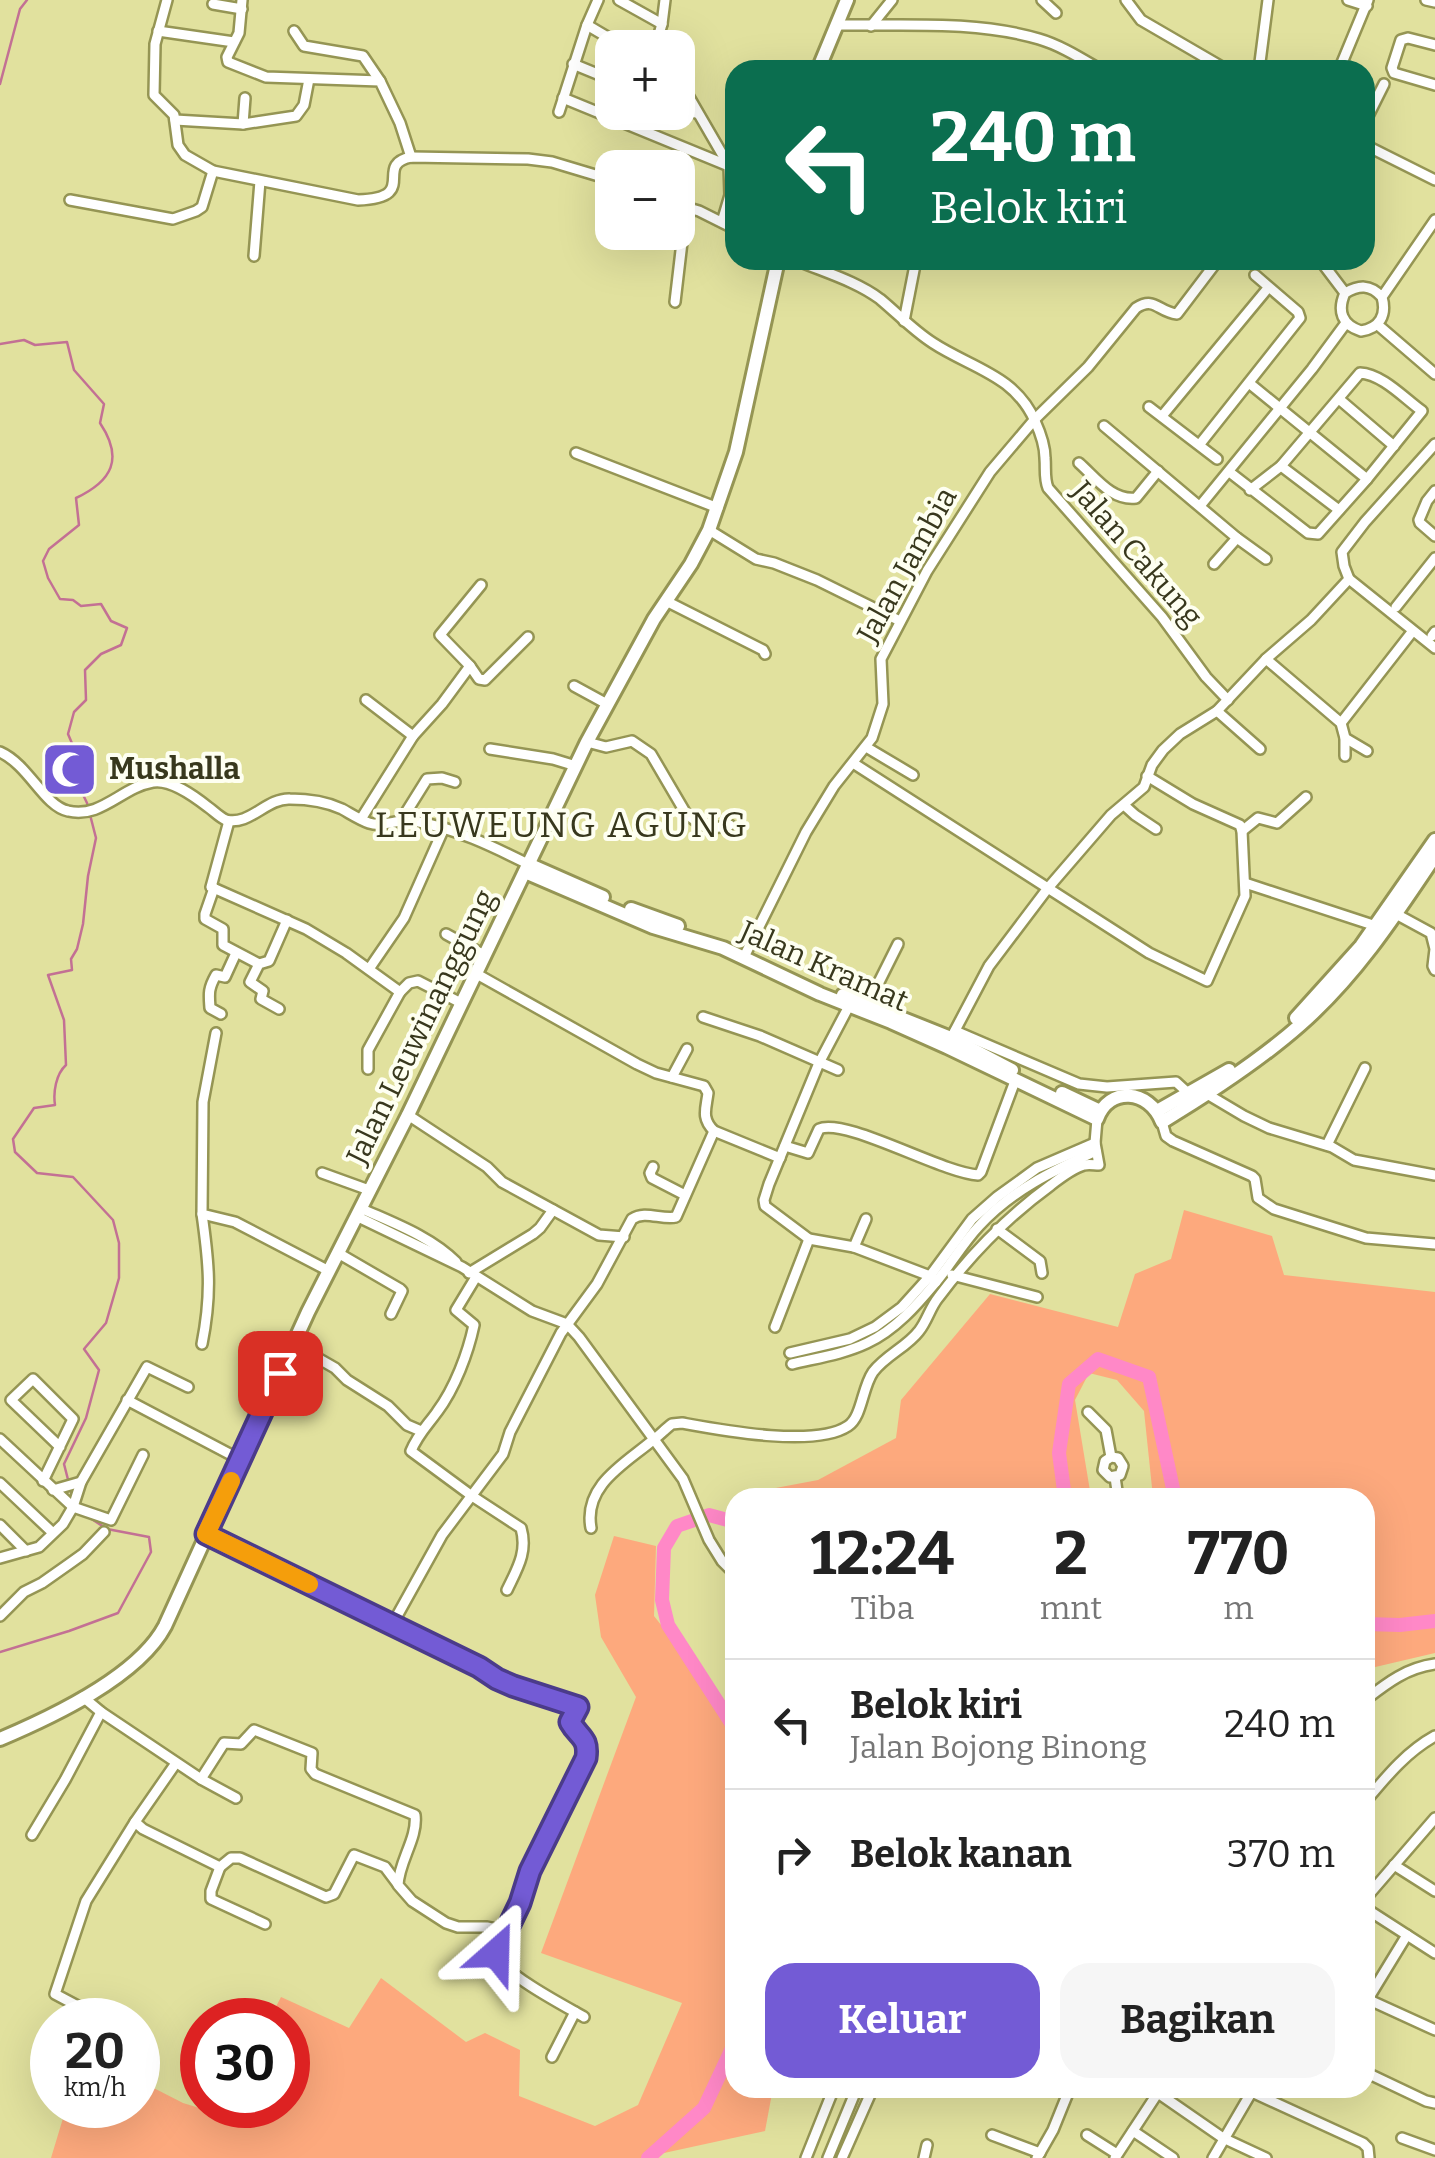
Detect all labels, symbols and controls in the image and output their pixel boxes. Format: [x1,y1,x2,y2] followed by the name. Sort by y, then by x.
[595,30,695,250] map controls
[595,30,695,130] button: +
[930,96,1136,180] text: 240 m
[765,100,895,230] icon: left
[595,150,695,250] button: −
[930,181,1127,235] text: Belok kiri
[1063,473,1210,634] street label: Jalan Cakung
[849,481,964,650] street label: Jalan Jambia
[40,739,100,799] mosque icon: Mushalla
[109,751,240,787] place label: Mushalla
[375,804,749,846] district label: LEUWEUNG AGUNG
[338,884,503,1171] street label: Jalan Leuwinanggung
[733,912,914,1019] street label: Jalan Kramat
[238,1331,323,1416] pin
[253,1346,308,1401] icon: arrive
[810,1518,954,1590] text: 12:24
[1054,1518,1088,1590] text: 2
[1188,1518,1290,1590] text: 770
[851,1589,914,1627] text: Tiba
[1040,1589,1102,1627] text: mnt
[1223,1589,1254,1627] text: m
[850,1682,1022,1728] text: Belok kiri
[765,1697,820,1752] icon: left
[1224,1701,1335,1747] text: 240 m
[850,1728,1147,1766] text: Jalan Bojong Binong
[765,1827,820,1882] icon: right
[850,1831,1072,1877] text: Belok kanan
[1227,1831,1335,1877] text: 370 m
[444,1901,548,2005] position arrow
[765,1963,1040,2078] button: Keluar
[1060,1963,1335,2078] button: Bagikan
[180,1998,310,2128] speed limit sign: 30
[65,2021,125,2081] text: 20
[64,2073,126,2103] text: km/h

